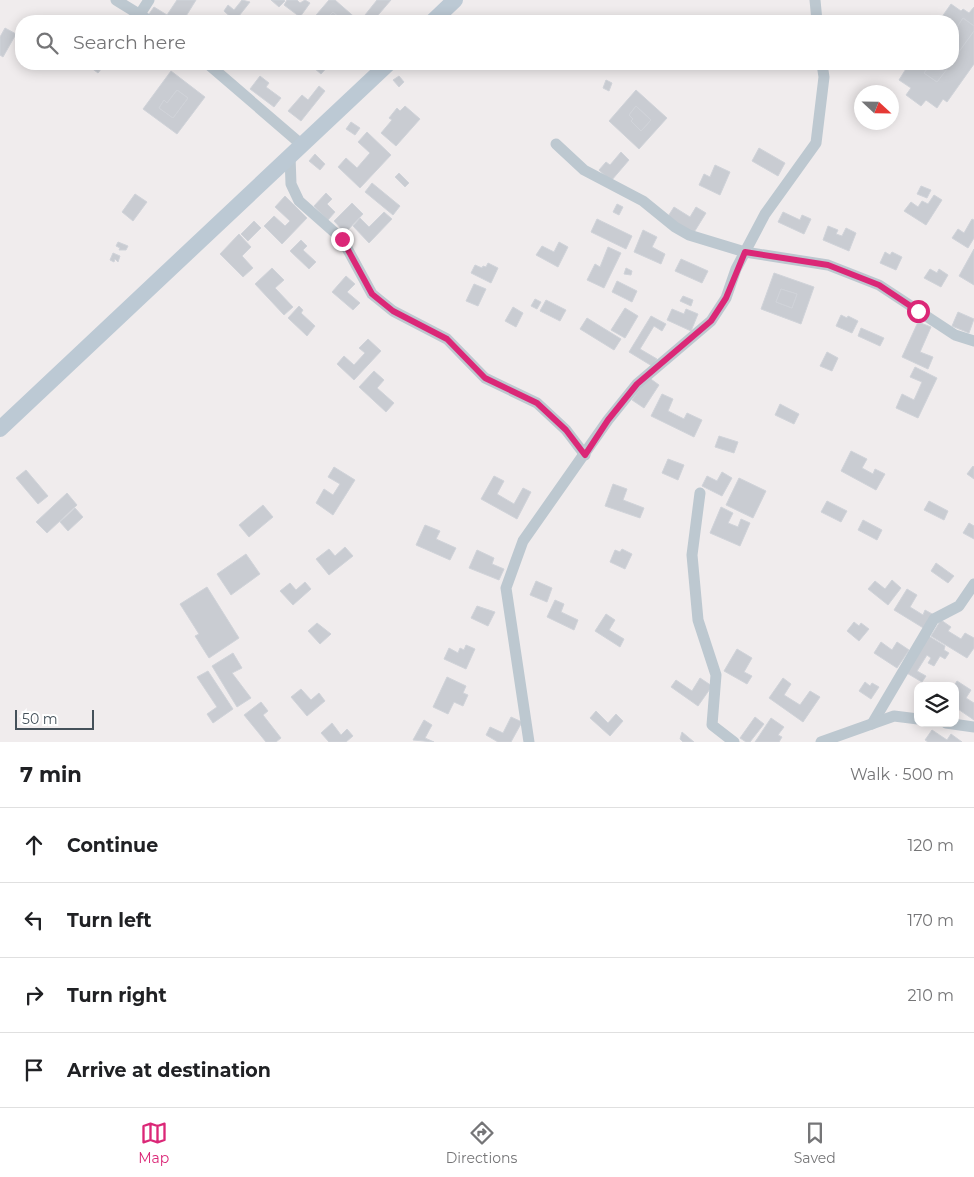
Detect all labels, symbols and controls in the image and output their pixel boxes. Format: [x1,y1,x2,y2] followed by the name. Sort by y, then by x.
[15,15,959,70] search box
[33,29,61,57] icon: search
[73,31,186,54] text: Search here
[854,85,899,130] north arrow
[331,228,354,251] route end
[907,300,930,323] route start
[914,682,959,727] map controls
[914,682,959,727] button: layers
[15,707,94,730] scale bar
[22,710,58,728] text: 50 m
[20,762,82,787] text: 7 min
[850,765,954,784] text: Walk · 500 m
[20,831,48,859] icon: ahead
[67,834,158,857] text: Continue
[907,836,954,855] text: 120 m
[20,906,48,934] icon: left
[67,909,152,932] text: Turn left
[907,911,954,930] text: 170 m
[20,981,48,1009] icon: right
[67,984,167,1007] text: Turn right
[907,986,954,1005] text: 210 m
[20,1056,48,1084] icon: arrive
[67,1059,271,1082] text: Arrive at destination
[138,1119,169,1167] tab: Map
[446,1119,517,1167] tab: Directions
[794,1119,836,1167] tab: Saved

